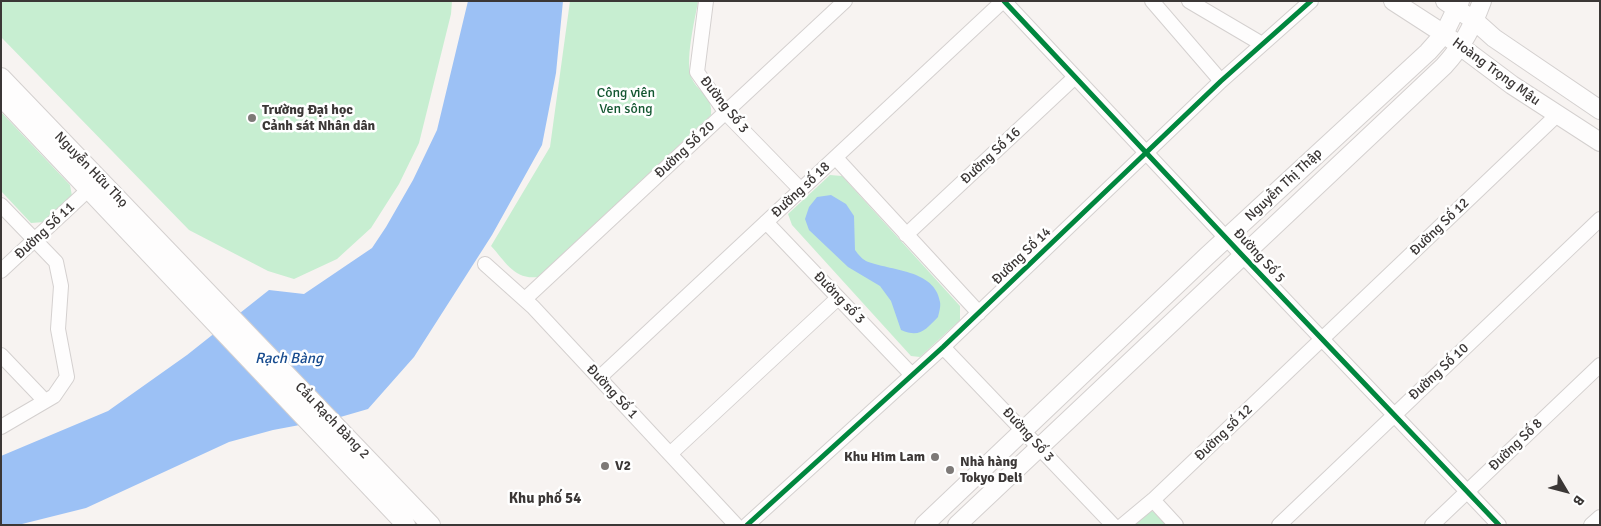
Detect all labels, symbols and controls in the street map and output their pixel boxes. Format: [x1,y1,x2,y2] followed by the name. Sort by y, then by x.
[1449,34,1543,110] street label: Hoàng Trọng Mậu
[696,73,752,137] street label: Đường Số 3
[597,85,655,118] park label: Công viên Ven sông
[262,102,375,134] place label: Trường Đại học Cảnh sát Nhân dân
[246,112,258,124] marker: Trường Đại học Cảnh sát Nhân dân
[652,118,718,182] street label: Đường Số 20
[958,124,1024,188] street label: Đường Số 16
[51,129,131,211] street label: Nguyễn Hữu Thọ
[1242,145,1326,225] street label: Nguyễn Thị Thập
[768,159,834,221] street label: Đường số 18
[1407,195,1473,259] street label: Đường Số 12
[12,199,78,263] street label: Đường Số 11
[989,224,1055,288] street label: Đường Số 14
[1230,225,1288,287] street label: Đường Số 5
[810,268,868,328] street label: Đường số 3
[1406,340,1472,404] street label: Đường Số 10
[255,350,323,368] water label: Rạch Bàng
[583,361,641,423] street label: Đường Số 1
[291,379,373,463] street label: Cầu Rạch Bàng 2
[1192,401,1256,465] street label: Đường số 12
[999,404,1057,466] street label: Đường Số 3
[1486,415,1546,475] street label: Đường Số 8
[844,449,925,465] place label: Khu Him Lam
[929,451,941,463] marker: Khu Him Lam
[960,454,1022,487] place label: Nhà hàng Tokyo Deli
[615,458,631,474] place label: V2
[599,460,611,472] marker: V2
[944,464,956,476] marker: Nhà hàng Tokyo Deli
[1541,466,1591,516] north arrow
[509,490,581,508] district label: Khu phố 54
[1569,492,1588,509] text: B

